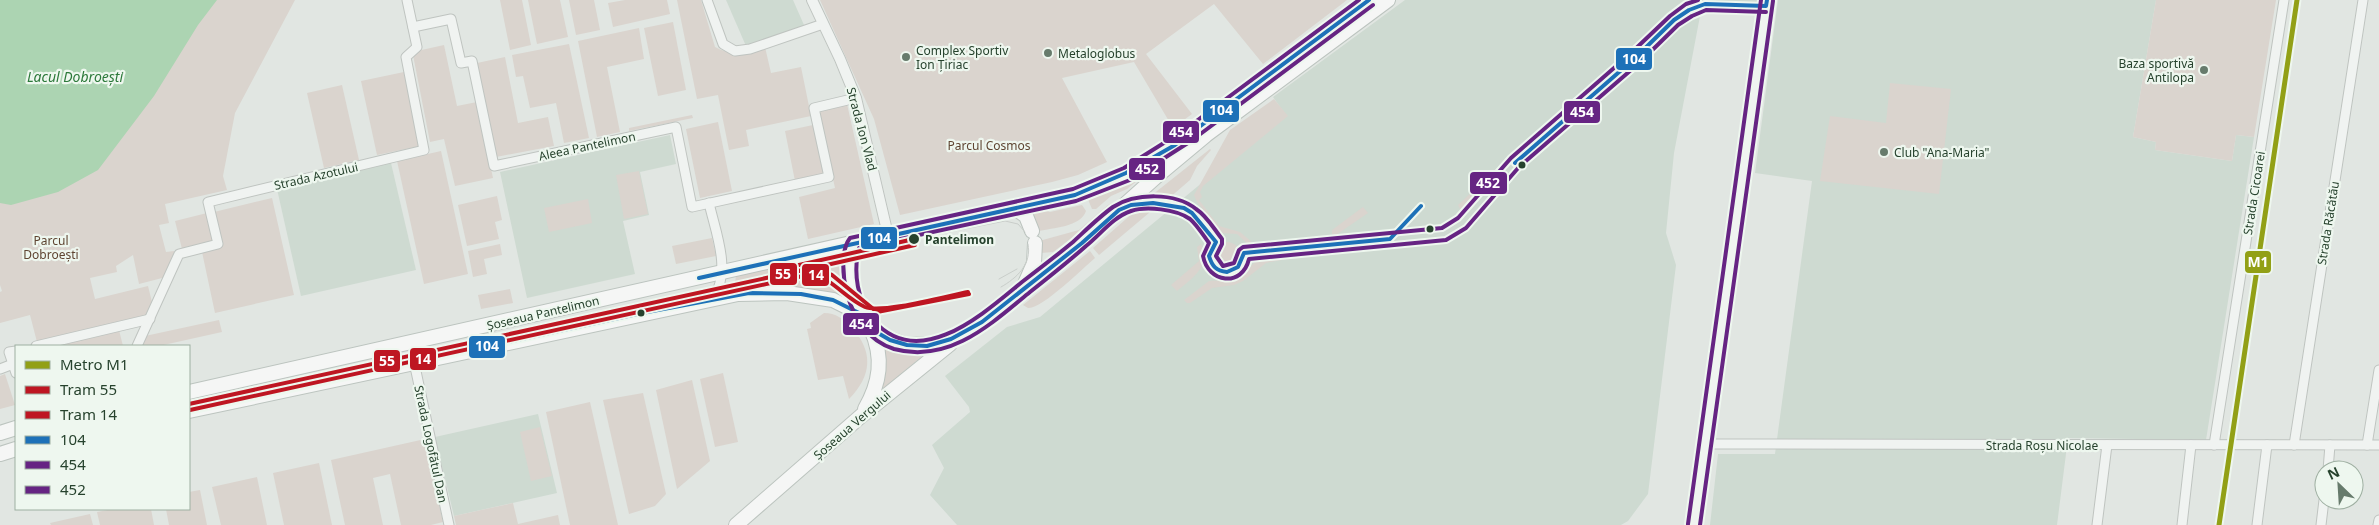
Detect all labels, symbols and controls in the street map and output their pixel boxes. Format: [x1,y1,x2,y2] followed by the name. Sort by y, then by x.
[916,42,1009,73] place label: Complex Sportiv Ion Țiriac
[1058,45,1136,62] place label: Metaloglobus
[1042,47,1054,59] marker: Metaloglobus
[1615,47,1653,71] line badge: 104
[1622,49,1646,68] text: 104
[900,51,912,63] marker: Complex Sportiv Ion Țiriac
[2118,55,2194,86] place label: Baza sportivă Antilopa
[2198,64,2210,76] marker: Baza sportivă Antilopa
[27,67,123,86] water label: Lacul Dobroești
[843,85,881,173] street label: Strada Ion Vlad
[1202,99,1240,123] line badge: 104
[1209,100,1233,119] text: 104
[1563,100,1601,124] line badge: 454
[1570,102,1594,121] text: 454
[1162,120,1200,144] line badge: 454
[1169,122,1193,141] text: 454
[537,127,637,165] street label: Aleea Pantelimon
[948,137,1031,154] park label: Parcul Cosmos
[1894,144,1990,161] place label: Club "Ana-Maria"
[1878,146,1890,158] marker: Club "Ana-Maria"
[2239,150,2269,236] street label: Strada Cicoarei
[1128,157,1166,181] line badge: 452
[272,158,360,194] street label: Strada Azotului
[1135,159,1159,178] text: 452
[1517,160,1527,170] unlabelled marker
[1469,171,1508,195] line badge: 452
[1476,173,1500,192] text: 452
[2313,180,2343,266] street label: Strada Răcătău
[1425,224,1435,234] unlabelled marker
[860,226,898,250] line badge: 104
[867,228,891,247] text: 104
[925,231,994,248] place label: Pantelimon
[23,232,79,263] park label: Parcul Dobroești
[907,232,921,246] marker: Pantelimon
[2244,250,2272,274] line badge: M1
[2247,252,2269,271] text: M1
[769,262,798,286] line badge: 55
[801,263,830,287] line badge: 14
[775,264,791,283] text: 55
[808,265,824,284] text: 14
[485,292,601,334] street label: Șoseaua Pantelimon
[636,308,646,318] unlabelled marker
[842,312,880,336] line badge: 454
[849,314,873,333] text: 454
[468,335,506,359] line badge: 104
[475,336,499,355] text: 104
[15,345,190,510] legend
[409,347,437,371] line badge: 14
[373,349,401,373] line badge: 55
[415,349,431,368] text: 14
[379,351,395,370] text: 55
[60,354,129,374] text: Metro M1
[60,379,117,399] text: Tram 55
[410,384,452,504] street label: Strada Logofătul Dan
[810,387,894,463] street label: Șoseaua Vergului
[60,404,117,424] text: Tram 14
[60,429,86,449] text: 104
[1986,437,2098,454] street label: Strada Roșu Nicolae
[60,454,86,474] text: 454
[2314,460,2364,510] north arrow
[2324,462,2342,484] text: N
[60,479,86,499] text: 452

